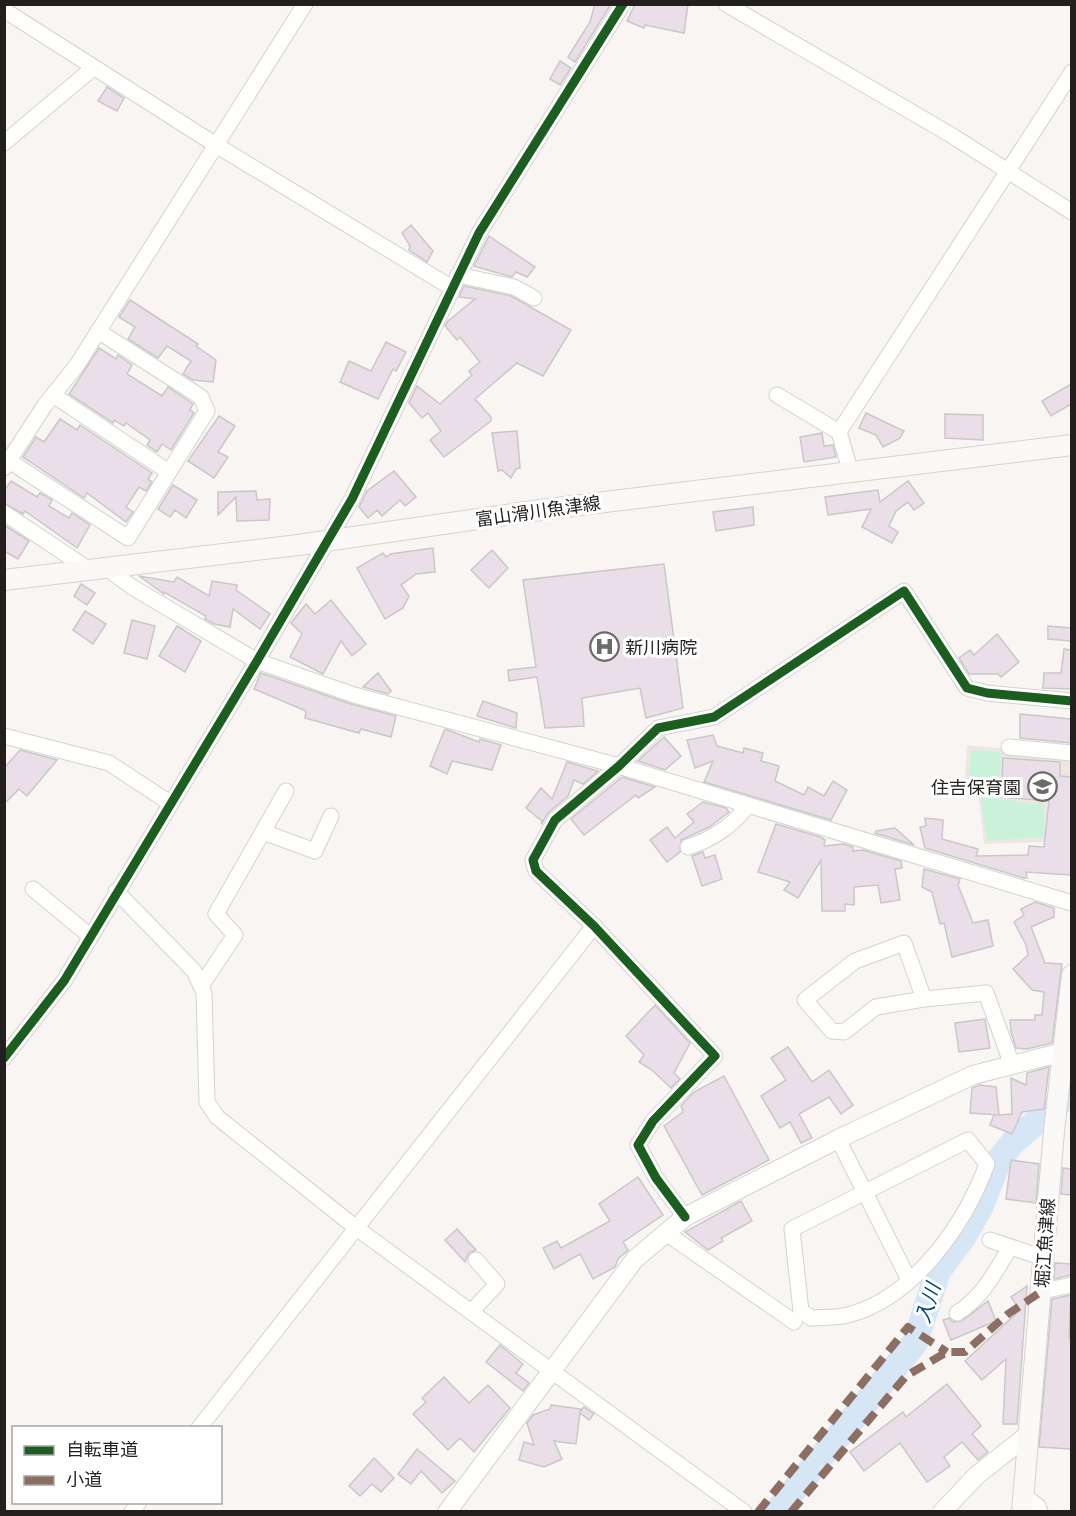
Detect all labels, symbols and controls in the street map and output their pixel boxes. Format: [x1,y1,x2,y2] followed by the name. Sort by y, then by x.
[474,490,602,532] street label: 富山滑川魚津線
[588,631,620,663] hospital icon: 新川病院
[625,635,697,660] place label: 新川病院
[1026,771,1058,803] school or university icon: 住吉保育園
[931,775,1021,800] place label: 住吉保育園
[1029,1197,1061,1289] street label: 堀江魚津線
[909,1278,948,1326] water label: 入川
[12,1426,222,1504] legend
[66,1437,138,1462] text: 自転車道
[66,1467,102,1492] text: 小道

